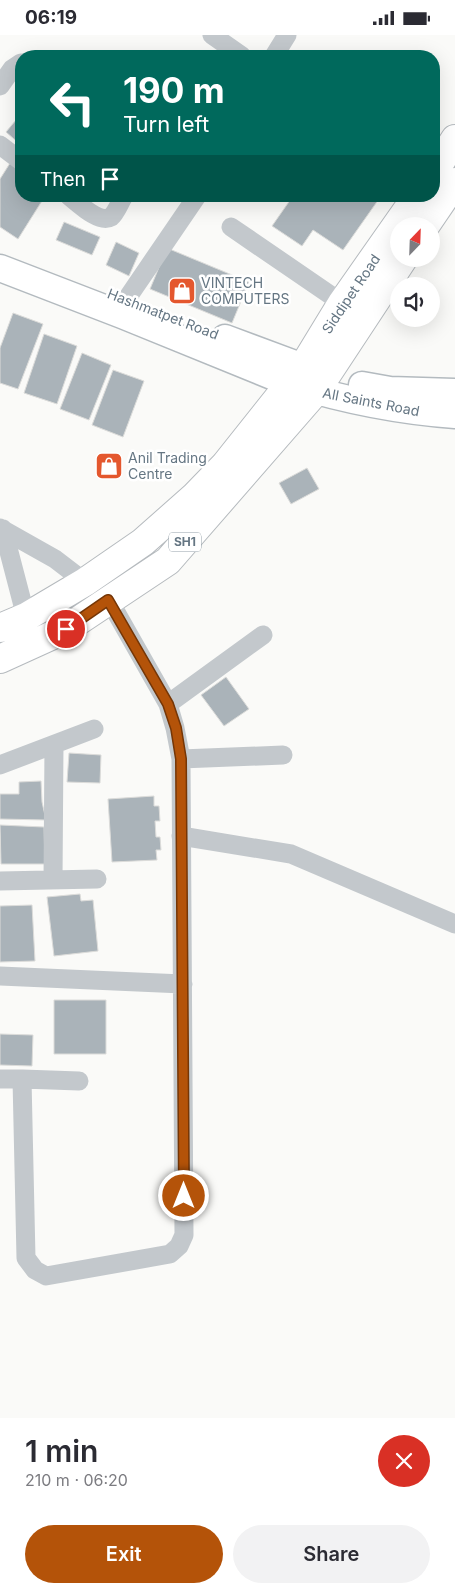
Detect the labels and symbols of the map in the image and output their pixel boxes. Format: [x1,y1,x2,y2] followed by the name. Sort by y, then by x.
[390,217,440,267] north arrow
[318,251,383,337] street label: Siddipet Road
[201,274,289,307] place label: VINTECH COMPUTERS
[167,276,197,306] shop icon: VINTECH COMPUTERS
[105,285,221,343] street label: Hashmatpet Road
[321,384,421,419] street label: All Saints Road
[128,449,207,482] place label: Anil Trading Centre
[94,451,124,481] shop icon: Anil Trading Centre
[169,533,201,551] road number: SH1
[45,608,87,650] pin
[157,1169,209,1221] position arrow

